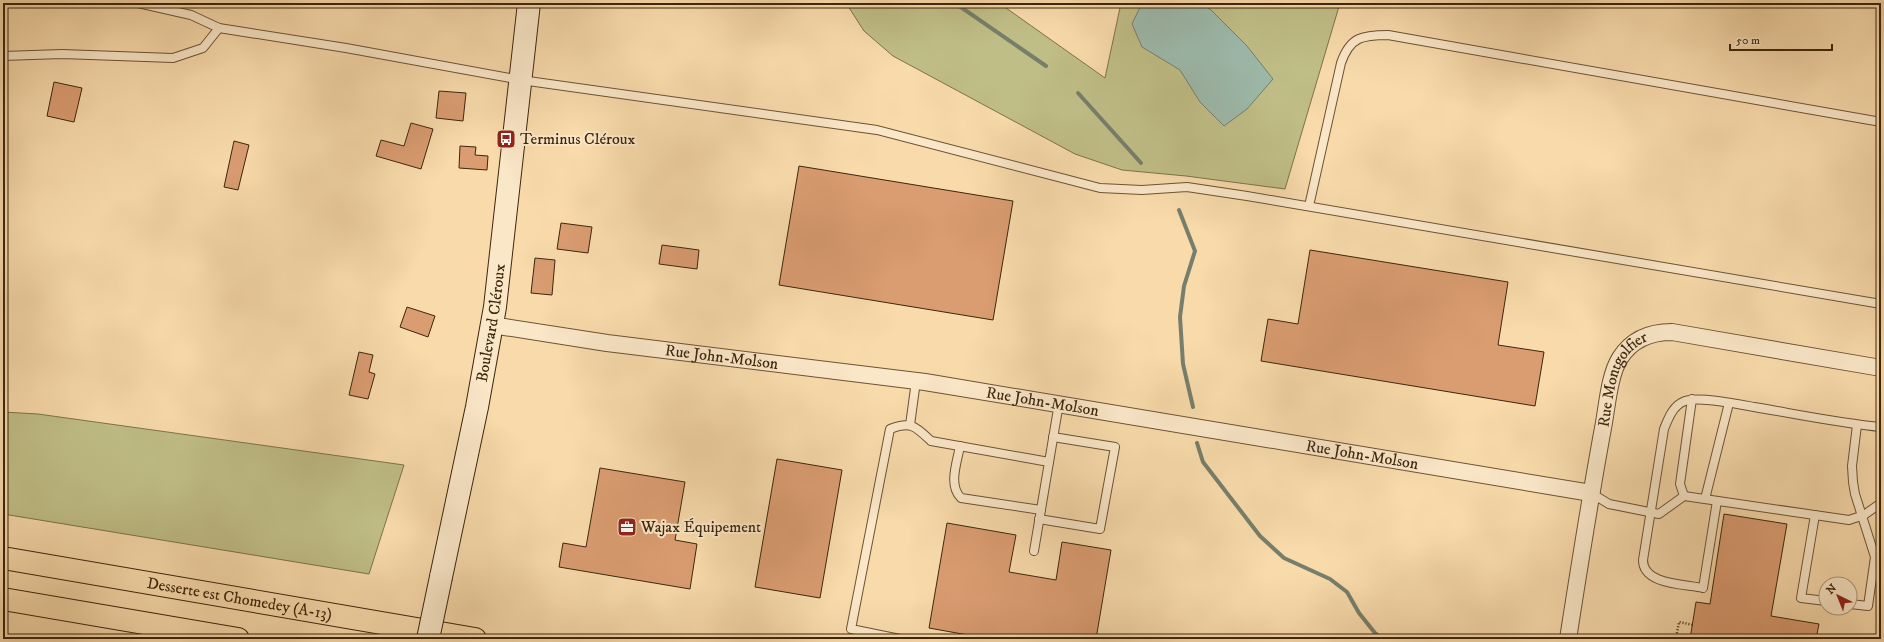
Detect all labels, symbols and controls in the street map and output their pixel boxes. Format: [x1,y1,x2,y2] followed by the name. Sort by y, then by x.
[1730,26,1832,52] scale bar
[1736,33,1760,48] text: 50 m
[495,128,517,150] bus stop icon: Terminus Cléroux
[520,129,635,149] place label: Terminus Cléroux
[472,263,510,384] street label: Boulevard Cléroux
[1593,327,1650,429] street label: Rue Montgolfier
[664,340,780,374] street label: Rue John-Molson
[985,382,1101,421] street label: Rue John-Molson
[1304,436,1421,474] street label: Rue John-Molson
[616,516,638,538] office icon: Wajax Équipement
[640,517,761,537] place label: Wajax Équipement
[145,573,334,624] street label: Desserte est Chomedey (A-13)
[1818,576,1858,616] north arrow
[1824,581,1840,598] text: N

